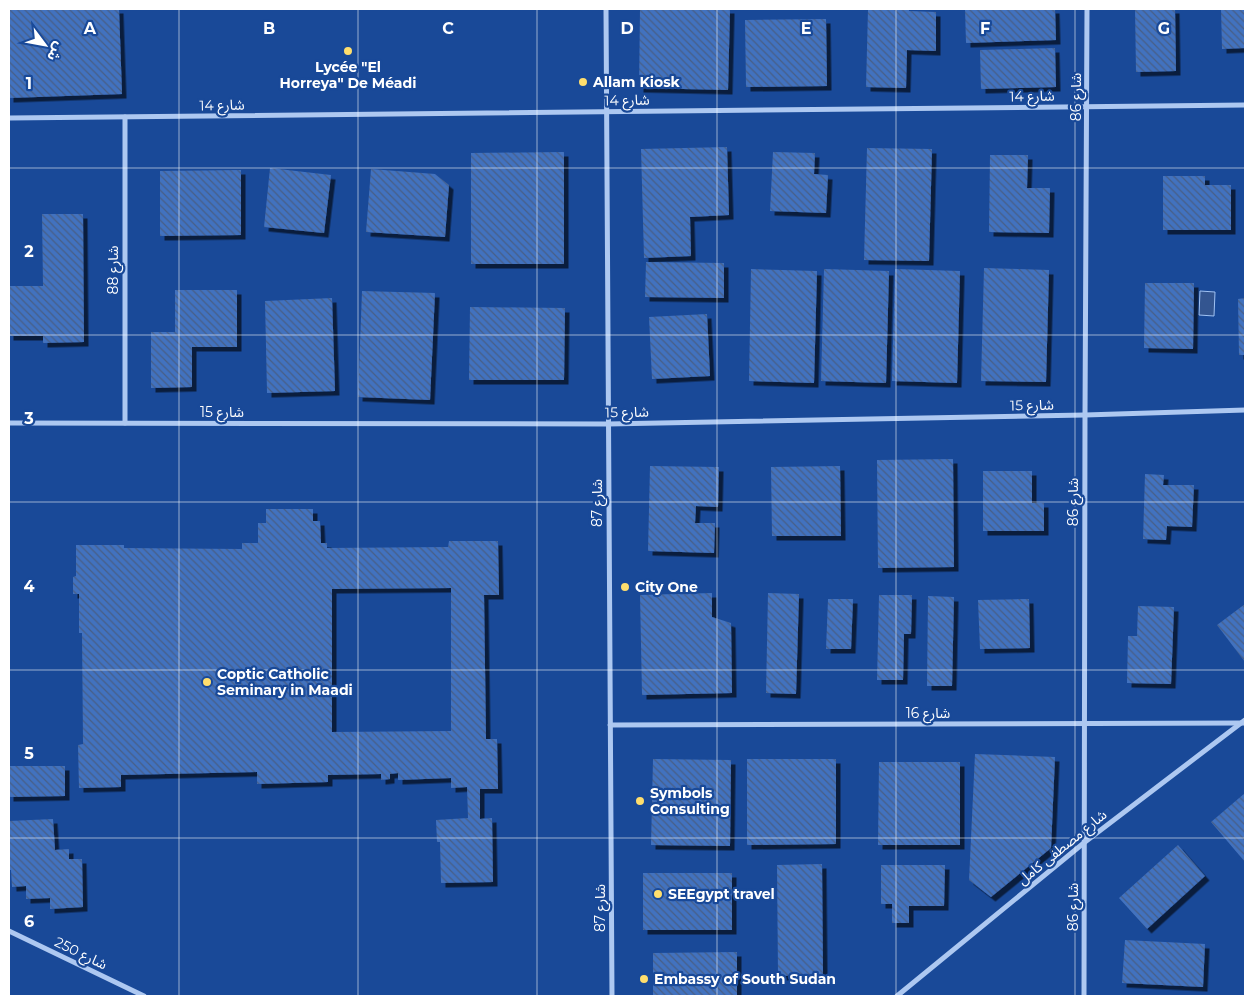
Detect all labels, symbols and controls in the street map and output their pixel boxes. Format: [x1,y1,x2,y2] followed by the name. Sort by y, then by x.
[83,19,97,38] text: A
[263,19,275,38] text: B
[442,19,454,38] text: C
[620,19,634,38] text: D
[801,19,811,38] text: E
[980,19,990,38] text: F
[1158,19,1170,38] text: G
[20,20,70,70] north arrow
[43,39,69,65] text: ش
[342,45,354,57] marker: Lycée "El Horreya" De Méadi
[280,58,416,92] place label: Lycée "El Horreya" De Méadi
[592,73,681,91] place label: Allam Kiosk
[1067,73,1087,121] street label: شارع 86
[26,74,32,93] text: 1
[577,76,589,88] marker: Allam Kiosk
[1009,87,1055,107] street label: شارع 14
[604,91,650,111] street label: شارع 14
[199,96,245,116] street label: شارع 14
[24,242,34,261] text: 2
[104,246,124,294] street label: شارع 88
[1010,396,1054,416] street label: شارع 15
[200,403,244,423] street label: شارع 15
[605,403,649,423] street label: شارع 15
[23,409,34,428] text: 3
[1064,478,1084,526] street label: شارع 86
[588,479,608,527] street label: شارع 87
[23,577,35,596] text: 4
[635,578,698,596] place label: City One
[619,581,631,593] marker: City One
[217,665,353,699] place label: Coptic Catholic Seminary in Maadi
[201,676,213,688] marker: Coptic Catholic Seminary in Maadi
[906,704,950,724] street label: شارع 16
[24,744,34,763] text: 5
[650,784,730,818] place label: Symbols Consulting
[634,795,646,807] marker: Symbols Consulting
[1014,805,1112,890] street label: شارع مصطفى كامل
[1064,883,1084,931] street label: شارع 86
[591,884,611,932] street label: شارع 87
[668,885,775,903] place label: SEEgypt travel
[652,888,664,900] marker: SEEgypt travel
[24,912,34,931] text: 6
[51,933,110,975] street label: شارع 250
[654,970,836,988] place label: Embassy of South Sudan
[638,973,650,985] marker: Embassy of South Sudan

